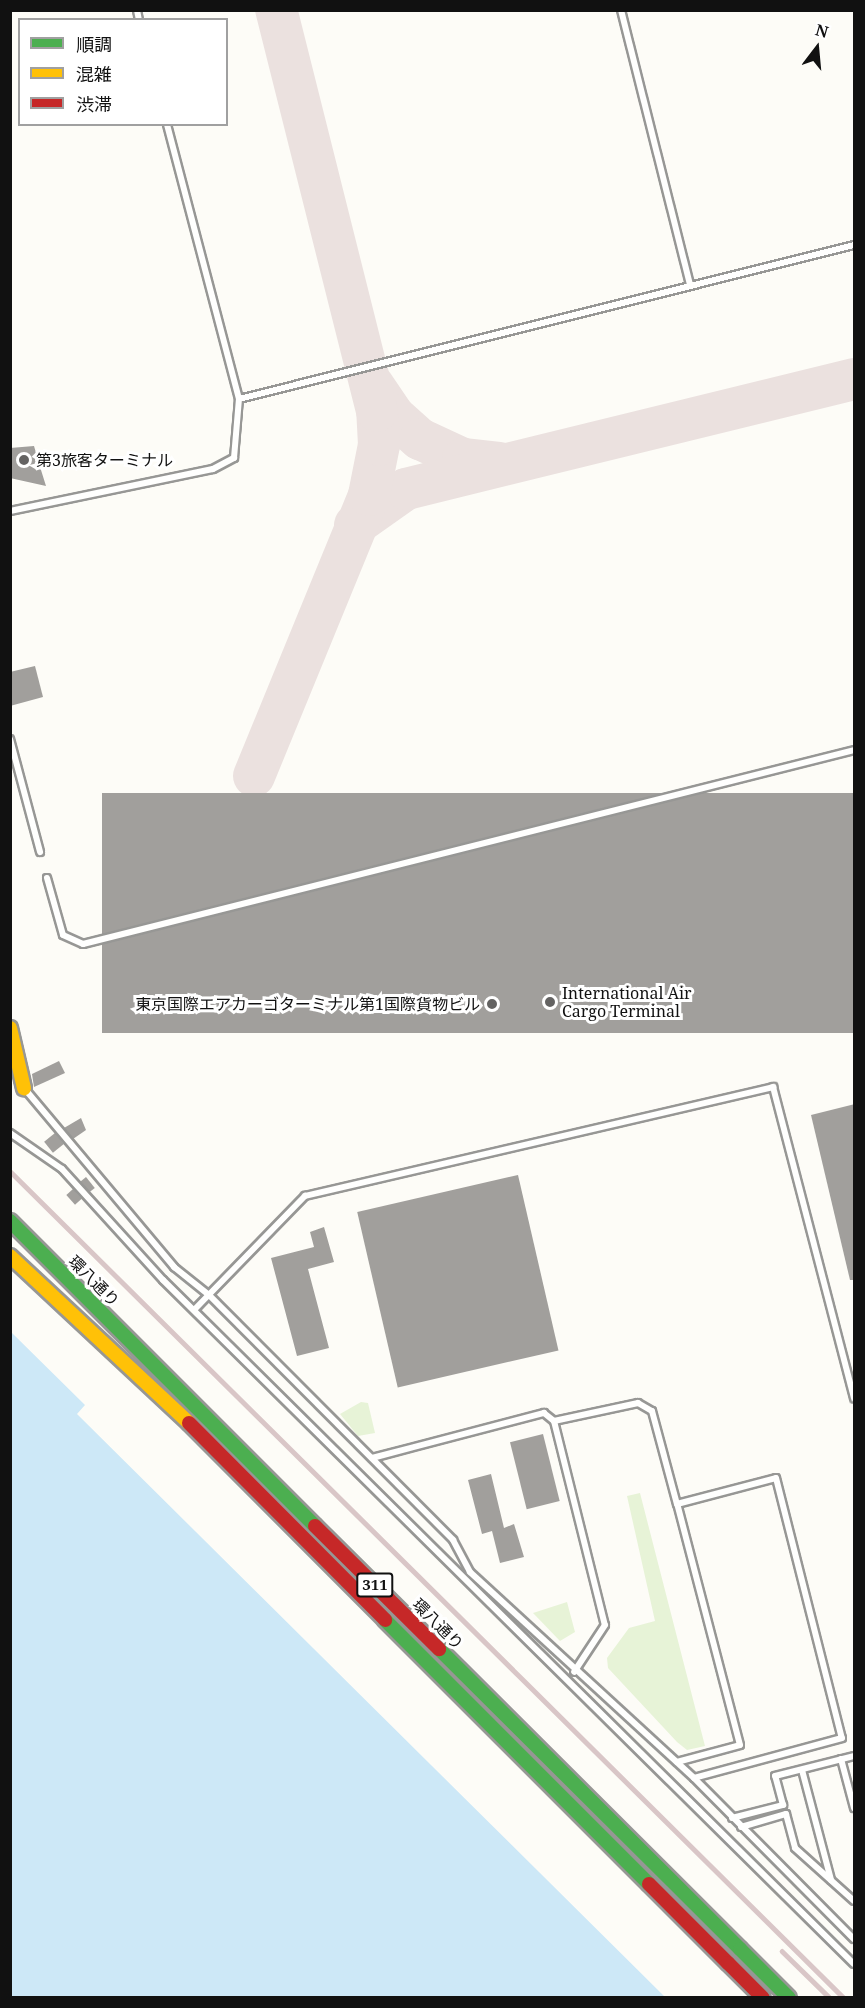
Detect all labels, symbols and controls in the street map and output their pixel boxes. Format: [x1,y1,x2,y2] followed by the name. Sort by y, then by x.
[18,18,228,126] legend
[787,18,847,78] north arrow
[813,18,831,43] text: N
[76,32,112,56] text: 順調
[76,62,112,86] text: 混雑
[76,92,112,116] text: 渋滞
[36,450,173,470] place label: 第3旅客ターミナル
[17,453,31,467] marker: 第3旅客ターミナル
[562,983,692,1021] place label: International Air Cargo Terminal
[135,994,480,1014] place label: 東京国際エアカーゴターミナル第1国際貨物ビル
[543,995,557,1009] marker: International Air Cargo Terminal
[485,997,499,1011] marker: 東京国際エアカーゴターミナル第1国際貨物ビル
[65,1252,123,1310] street label: 環八通り
[356,1573,394,1597] road number: 311
[409,1595,467,1653] street label: 環八通り

